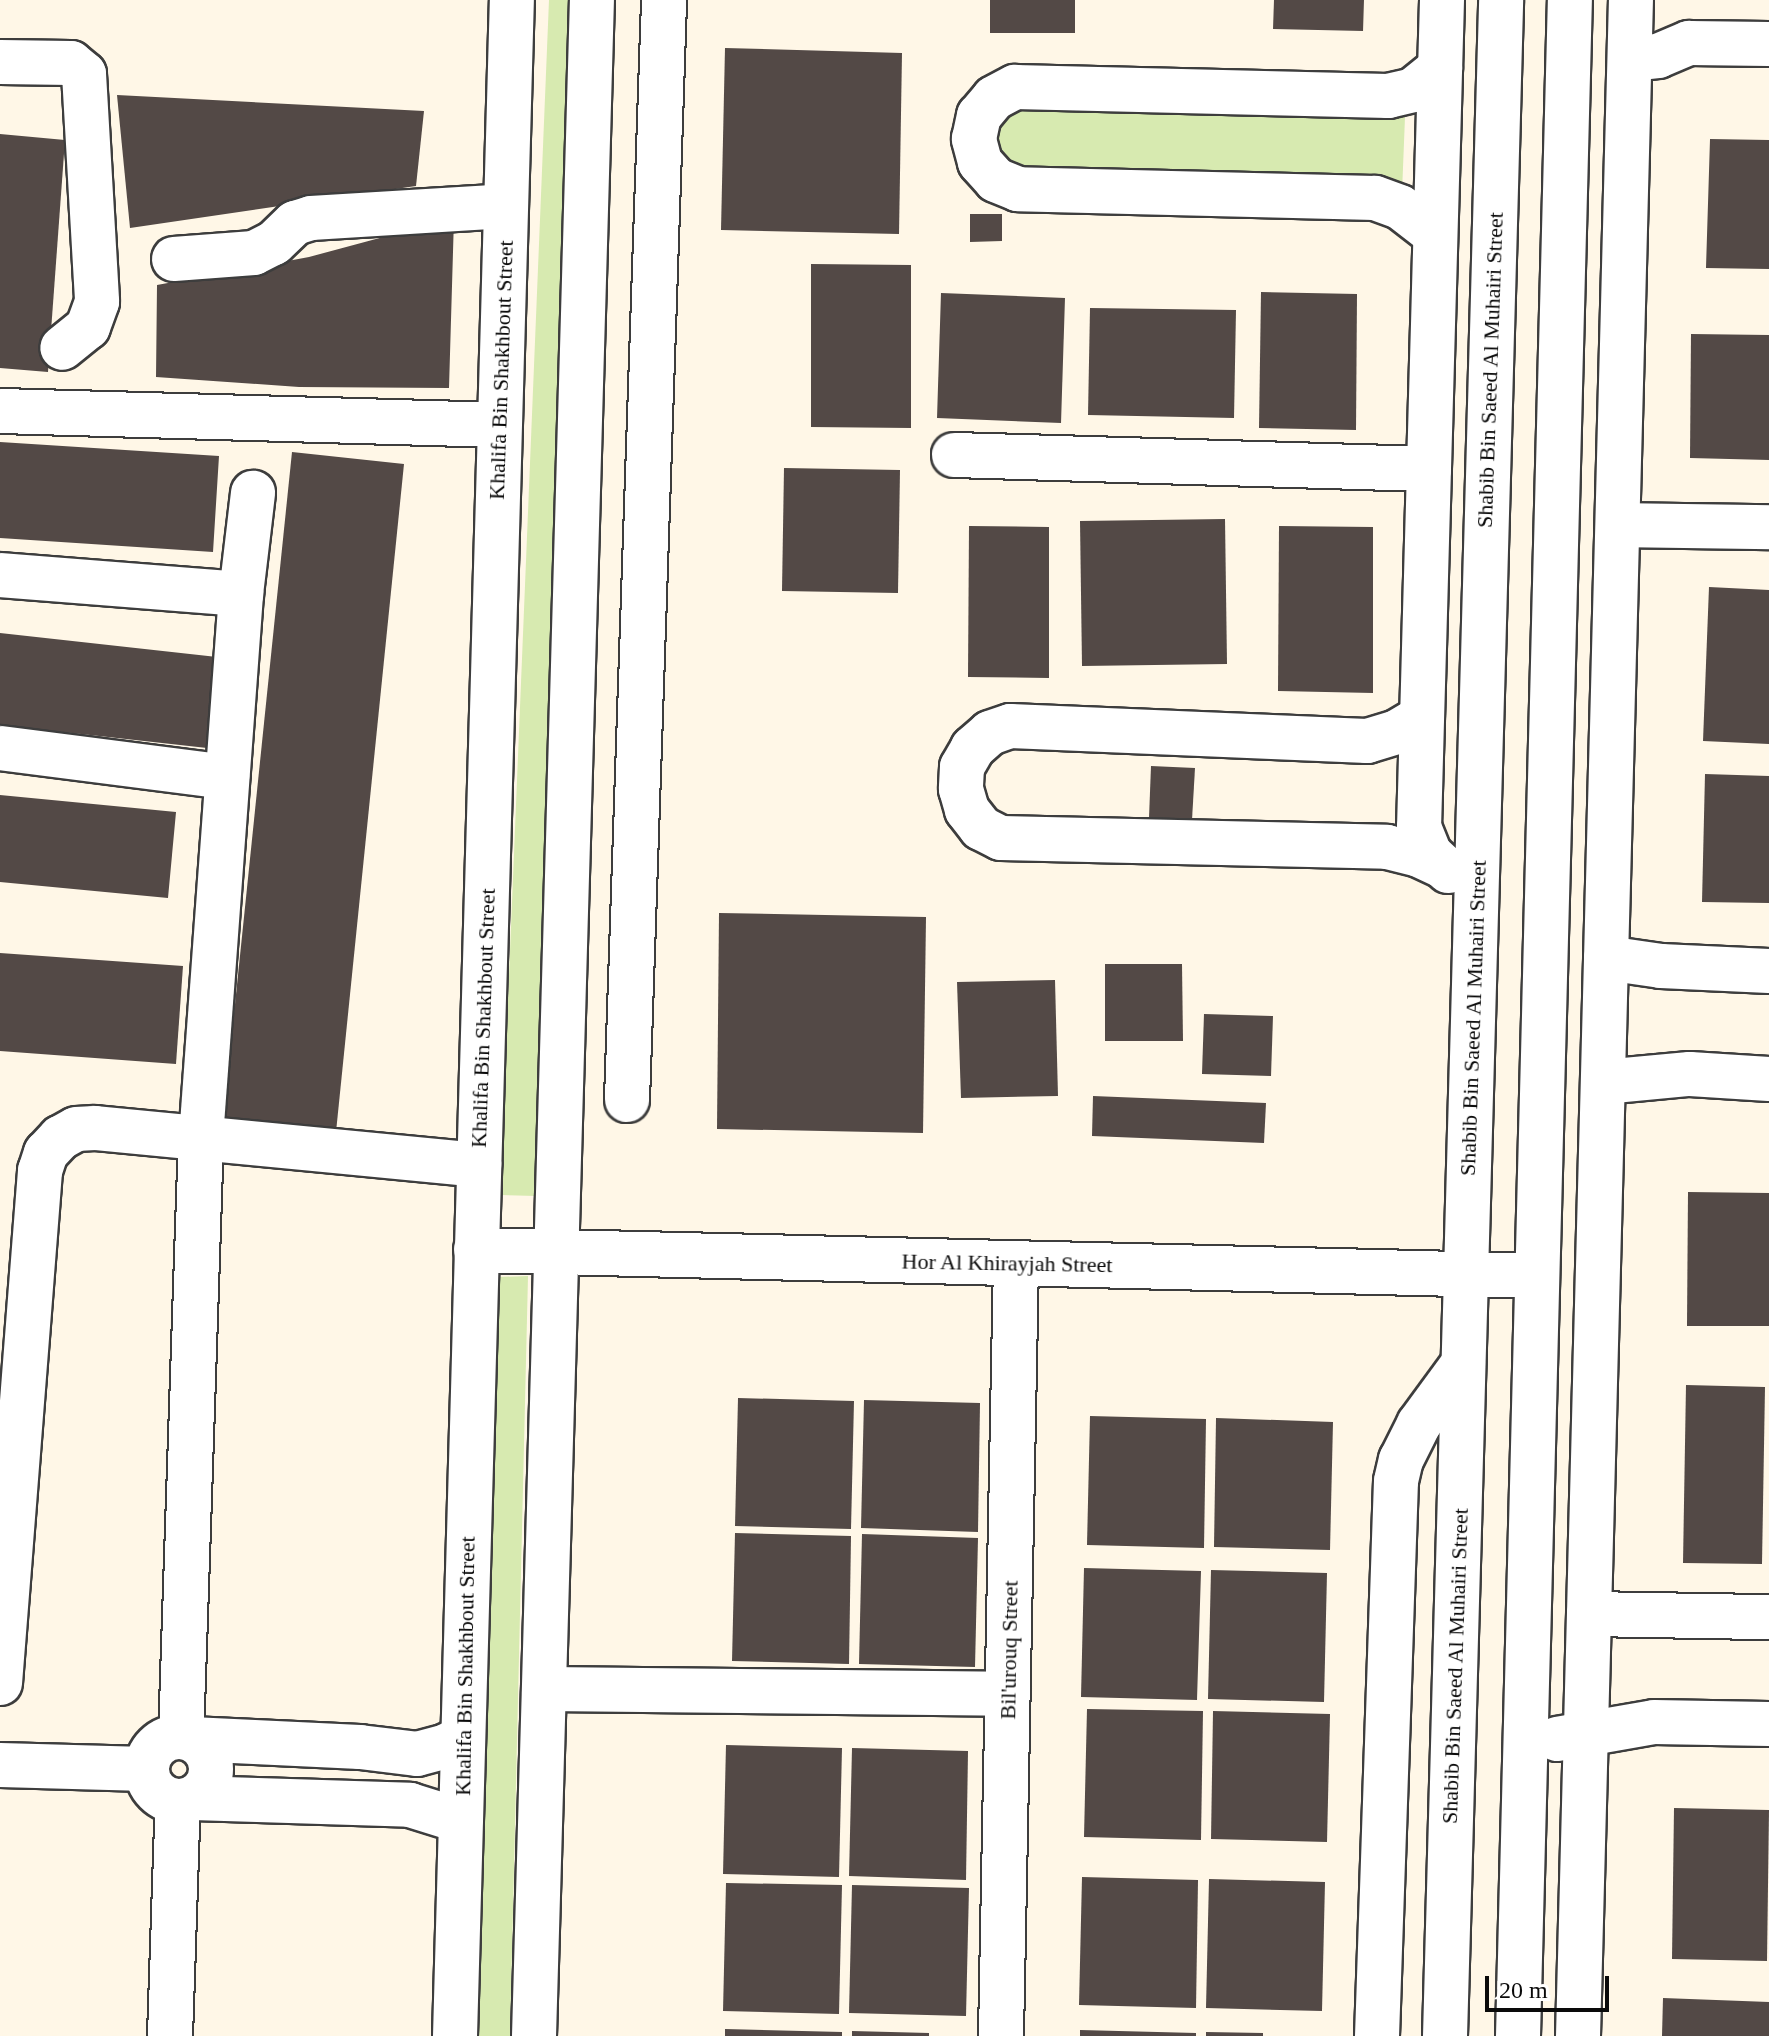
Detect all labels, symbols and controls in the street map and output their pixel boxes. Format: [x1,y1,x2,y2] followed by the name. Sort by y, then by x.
[1471,211,1509,529] street label: Shabib Bin Saeed Al Muhairi Street
[483,240,519,500] street label: Khalifa Bin Shakhbout Street
[1454,859,1492,1177] street label: Shabib Bin Saeed Al Muhairi Street
[465,888,501,1148] street label: Khalifa Bin Shakhbout Street
[901,1248,1113,1278] street label: Hor Al Khirayjah Street
[1436,1507,1474,1825] street label: Shabib Bin Saeed Al Muhairi Street
[450,1536,480,1796] street label: Khalifa Bin Shakhbout Street
[995,1580,1023,1720] street label: Bil'urouq Street
[1489,1960,1613,2010] scale bar
[1499,1977,1548,2003] text: 20 m

